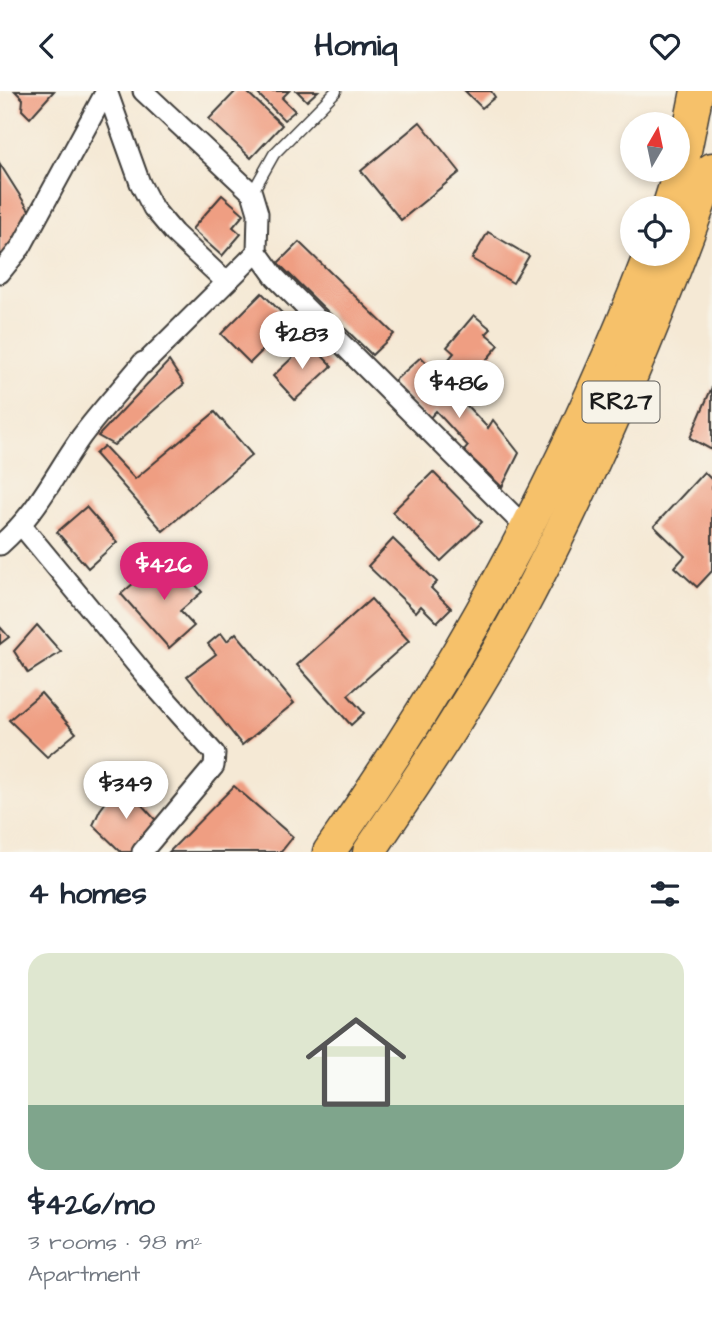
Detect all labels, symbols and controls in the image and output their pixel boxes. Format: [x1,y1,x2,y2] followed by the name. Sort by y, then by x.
[314,23,398,68] text: Homiq
[28,27,66,65] icon: back
[646,27,684,65] icon: heart
[620,112,690,182] north arrow
[620,112,690,266] map controls
[620,196,690,266] button: locate
[261,311,343,371] pin: $283
[276,318,328,350] text: $283
[418,361,500,420] pin: $486
[430,367,488,399] text: $486
[582,381,660,423] road number: RR27
[123,543,205,602] pin: $426
[136,549,192,581] text: $426
[85,761,167,821] pin: $349
[99,768,153,800] text: $349
[28,873,147,915] text: 4 homes
[646,875,684,913] icon: filters
[293,999,419,1125] icon: home
[28,1184,155,1226] text: $426/mo
[28,1226,202,1258] text: 3 rooms · 98 m²
[28,1258,140,1290] text: Apartment

